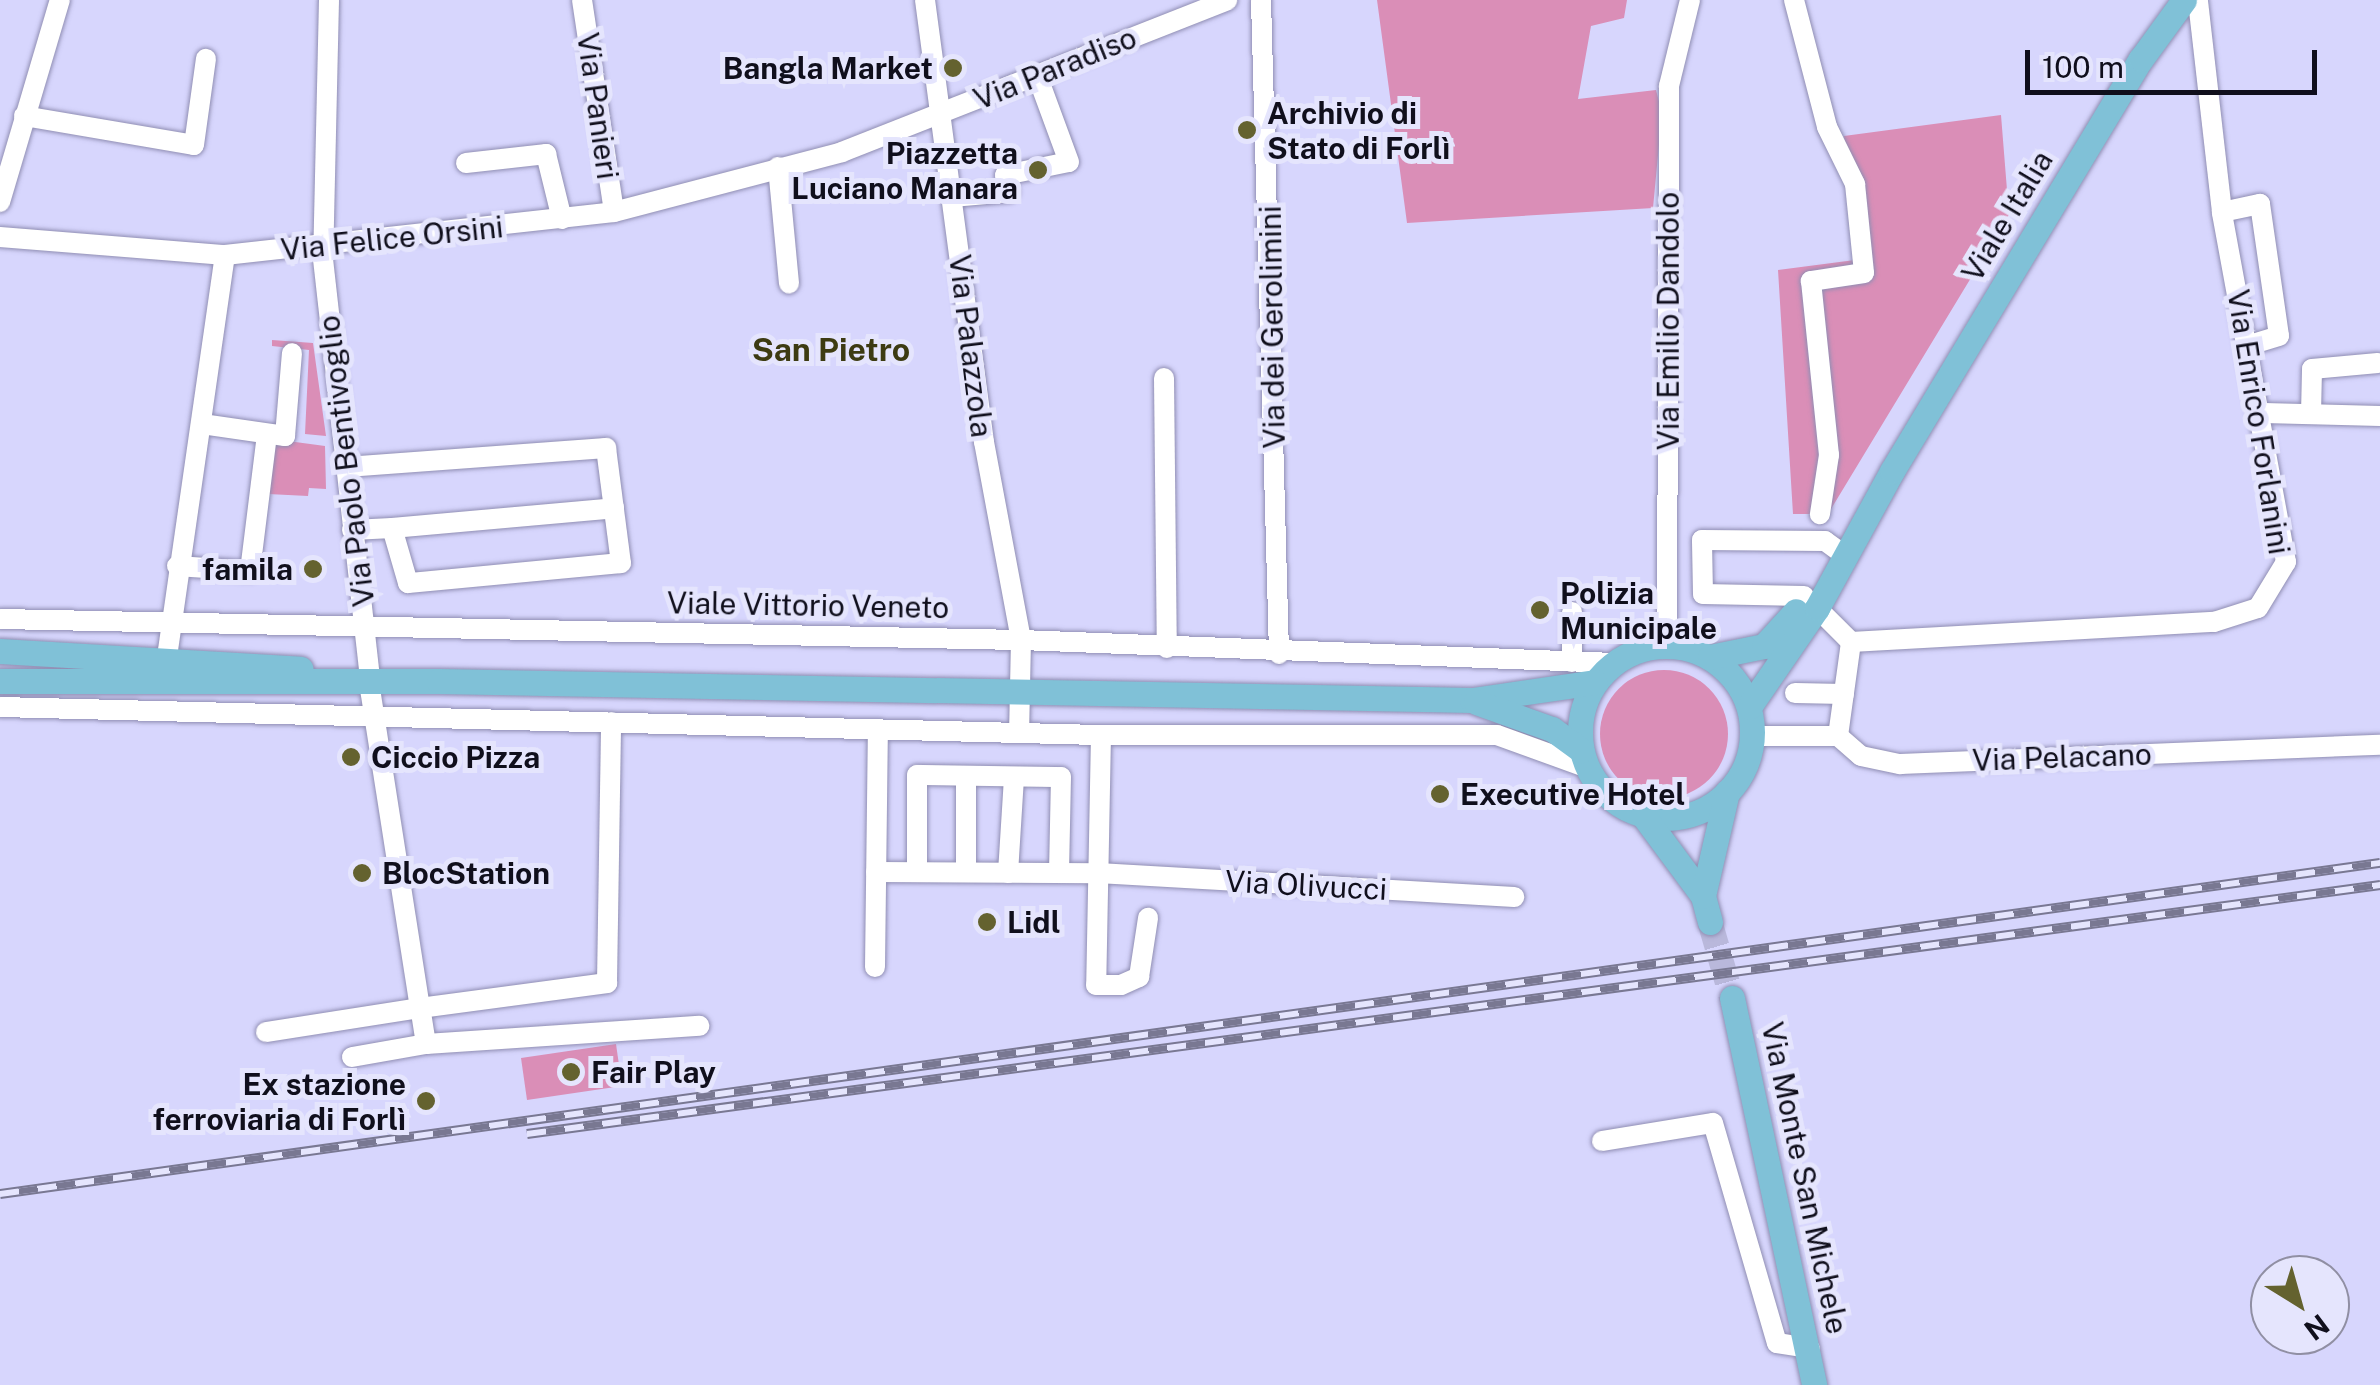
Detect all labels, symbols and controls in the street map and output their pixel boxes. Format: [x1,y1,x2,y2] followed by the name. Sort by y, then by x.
[968,19,1142,117] street label: Via Paradiso
[570,30,626,182] street label: Via Panieri
[2030,30,2322,92] scale bar
[2042,49,2124,85] text: 100 m
[723,50,933,86] place label: Bangla Market
[942,57,964,79] marker: Bangla Market
[1267,95,1450,166] place label: Archivio di Stato di Forlì
[1236,119,1258,141] marker: Archivio di Stato di Forlì
[791,135,1018,206] place label: Piazzetta Luciano Manara
[1954,144,2060,288] street label: Viale Italia
[1027,159,1049,181] marker: Piazzetta Luciano Manara
[1650,192,1686,450] street label: Via Emilio Dandolo
[1252,205,1292,449] street label: Via dei Gerolimini
[279,208,505,268] street label: Via Felice Orsini
[942,253,1000,439] street label: Via Palazzola
[2220,287,2298,557] street label: Via Enrico Forlanini
[310,313,382,609] street label: Via Paolo Bentivoglio
[752,331,910,369] district label: San Pietro
[202,551,293,587] place label: famila
[302,558,324,580] marker: famila
[1560,575,1717,646] place label: Polizia Municipale
[666,585,950,625] street label: Viale Vittorio Veneto
[1529,599,1551,621] marker: Polizia Municipale
[1972,736,2152,778] street label: Via Pelacano
[371,739,540,775] place label: Ciccio Pizza
[340,746,362,768] marker: Ciccio Pizza
[1460,776,1686,812] place label: Executive Hotel
[1429,783,1451,805] marker: Executive Hotel
[382,855,550,891] place label: BlocStation
[351,862,373,884] marker: BlocStation
[1224,863,1388,907] street label: Via Olivucci
[1007,904,1061,940] place label: Lidl
[976,911,998,933] marker: Lidl
[1754,1019,1856,1337] street label: Via Monte San Michele
[591,1054,716,1090] place label: Fair Play
[560,1061,582,1083] marker: Fair Play
[152,1066,406,1136] place label: Ex stazione ferroviaria di Forlì
[415,1090,437,1112] marker: Ex stazione ferroviaria di Forlì
[2250,1255,2350,1355] north arrow
[2298,1308,2336,1348] text: N

